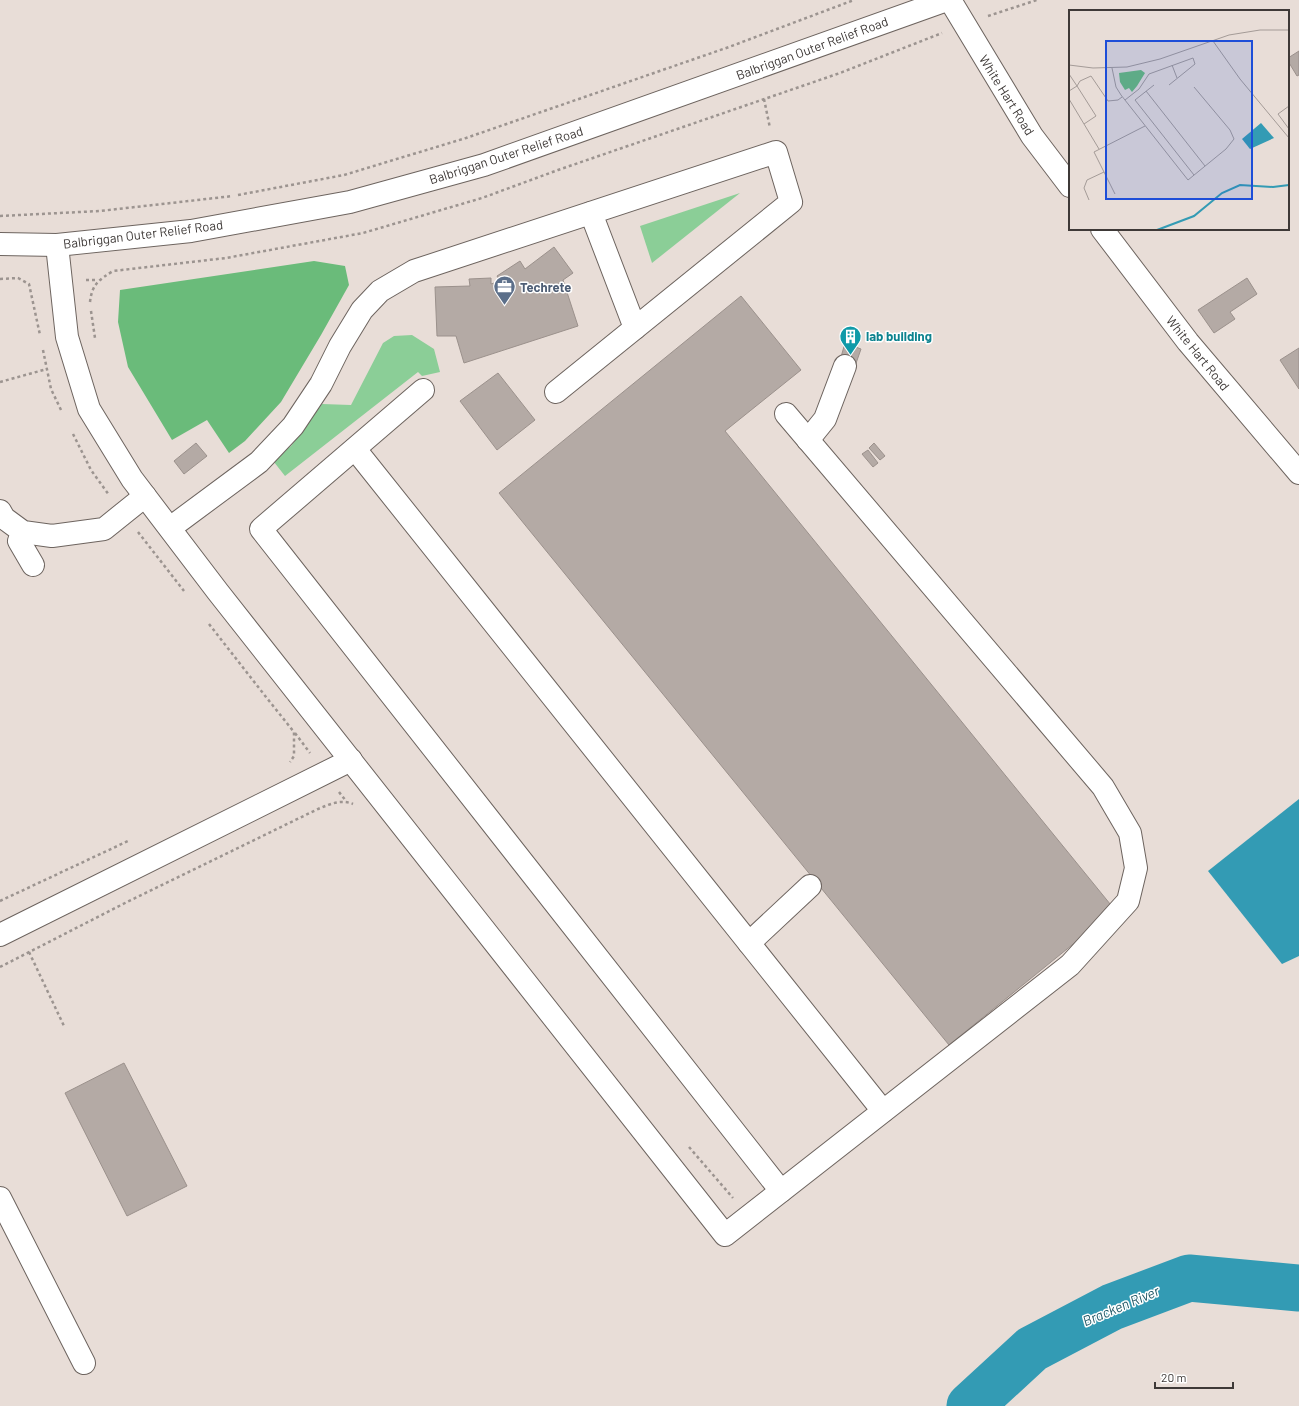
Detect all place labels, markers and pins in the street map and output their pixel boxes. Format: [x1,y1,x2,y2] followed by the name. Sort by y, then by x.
[491,274,517,307] office icon: Techrete
[520,279,571,295] place label: Techrete
[837,323,863,356] building icon: lab building
[866,328,932,344] place label: lab building

